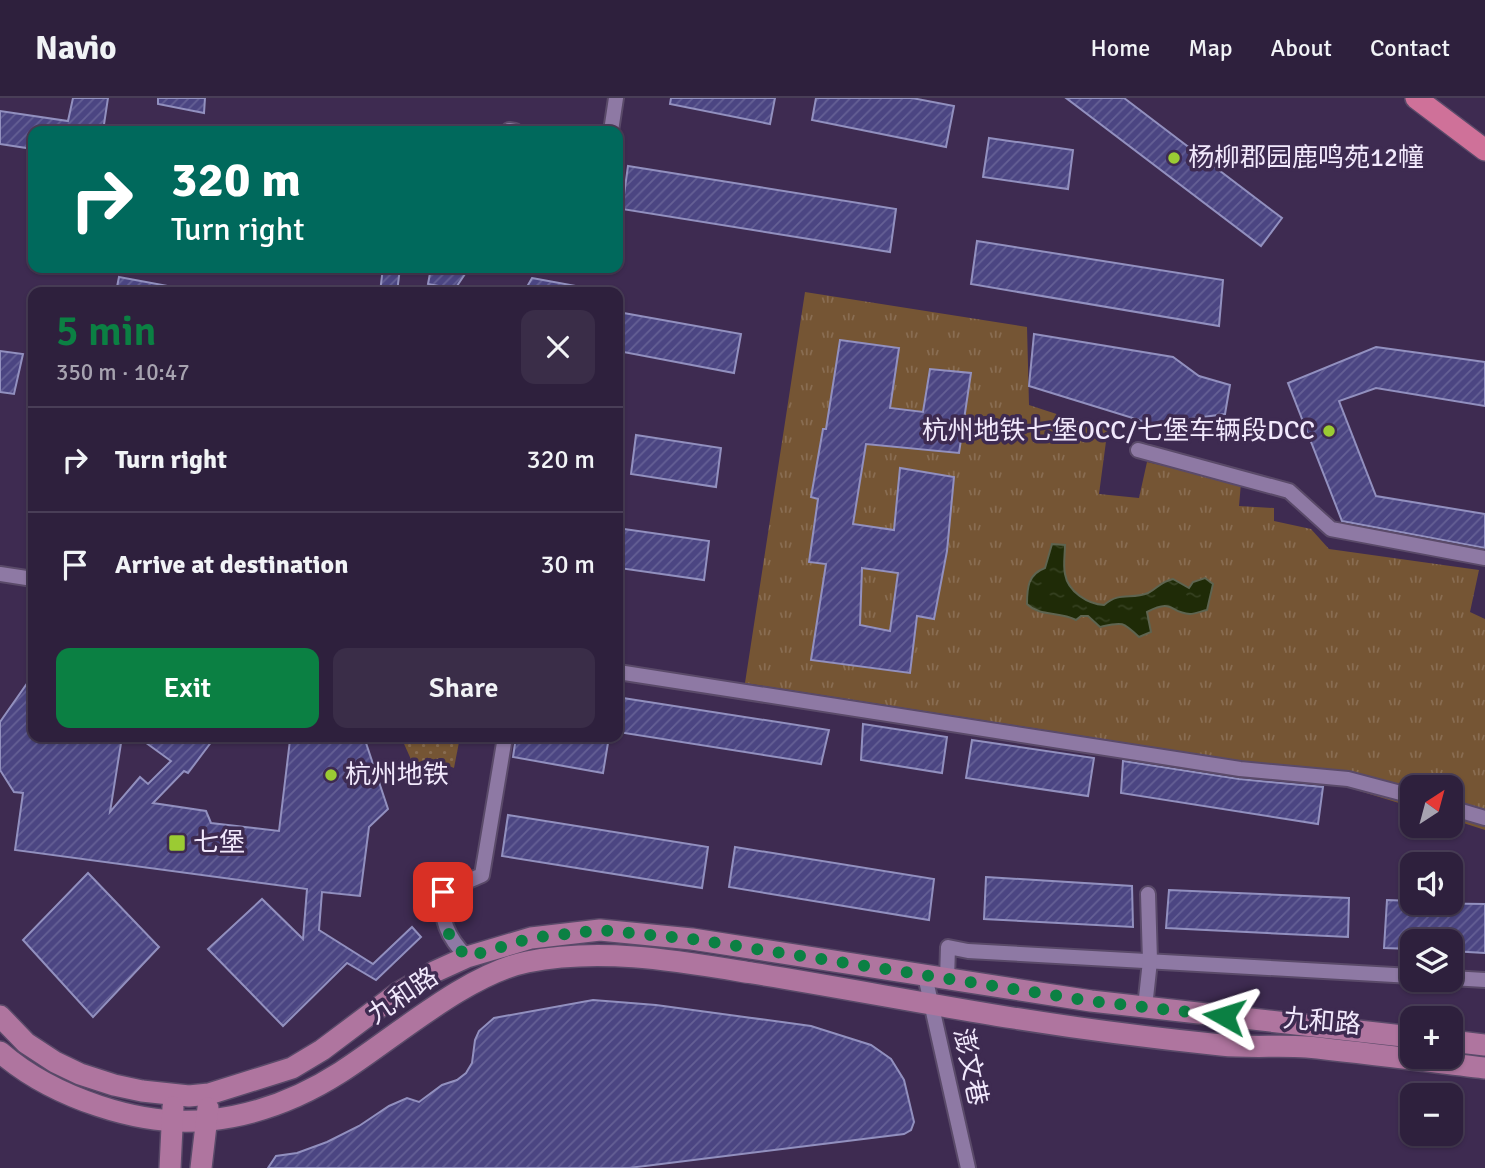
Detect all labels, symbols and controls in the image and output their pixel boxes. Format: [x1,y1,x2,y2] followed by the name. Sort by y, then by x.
[35,28,117,69] text: Navio
[1090,33,1150,63] text: Home
[1188,33,1233,63] text: Map
[1271,33,1332,63] text: About
[1370,33,1450,63] text: Contact
[1188,142,1424,174] place label: 杨柳郡园鹿鸣苑12幢
[171,150,301,210] text: 320 m
[1166,150,1182,166] marker: 杨柳郡园鹿鸣苑12幢
[56,154,147,245] icon: right
[171,210,304,249] text: Turn right
[56,306,157,357] text: 5 min
[521,310,595,384] button: close
[56,358,190,387] text: 350 m · 10:47
[922,415,1315,447] place label: 杭州地铁七堡OCC/七堡车辆段DCC
[1321,423,1337,439] marker: 杭州地铁七堡OCC/七堡车辆段DCC
[56,441,94,479] icon: right
[115,444,227,476] text: Turn right
[526,444,595,476] text: 320 m
[56,546,94,584] icon: arrive
[115,549,348,581] text: Arrive at destination
[540,549,595,581] text: 30 m
[56,648,319,728] button: Exit
[333,648,595,728] button: Share
[345,759,449,791] place label: 杭州地铁
[323,767,339,783] marker: 杭州地铁
[1400,775,1463,838] north arrow
[1400,775,1463,1146] map controls
[193,827,245,859] place label: 七堡
[167,833,187,853] marker: 七堡
[1400,852,1463,915] button: sound
[413,862,473,922] pin
[424,873,462,911] icon: arrive
[1400,929,1463,992] button: layers
[362,961,444,1031] street label: 九和路
[1187,979,1261,1053] position arrow
[1282,1003,1362,1041] street label: 九和路
[1400,1006,1463,1069] button: +
[946,1026,994,1108] street label: 澎文巷
[1400,1083,1463,1146] button: −

